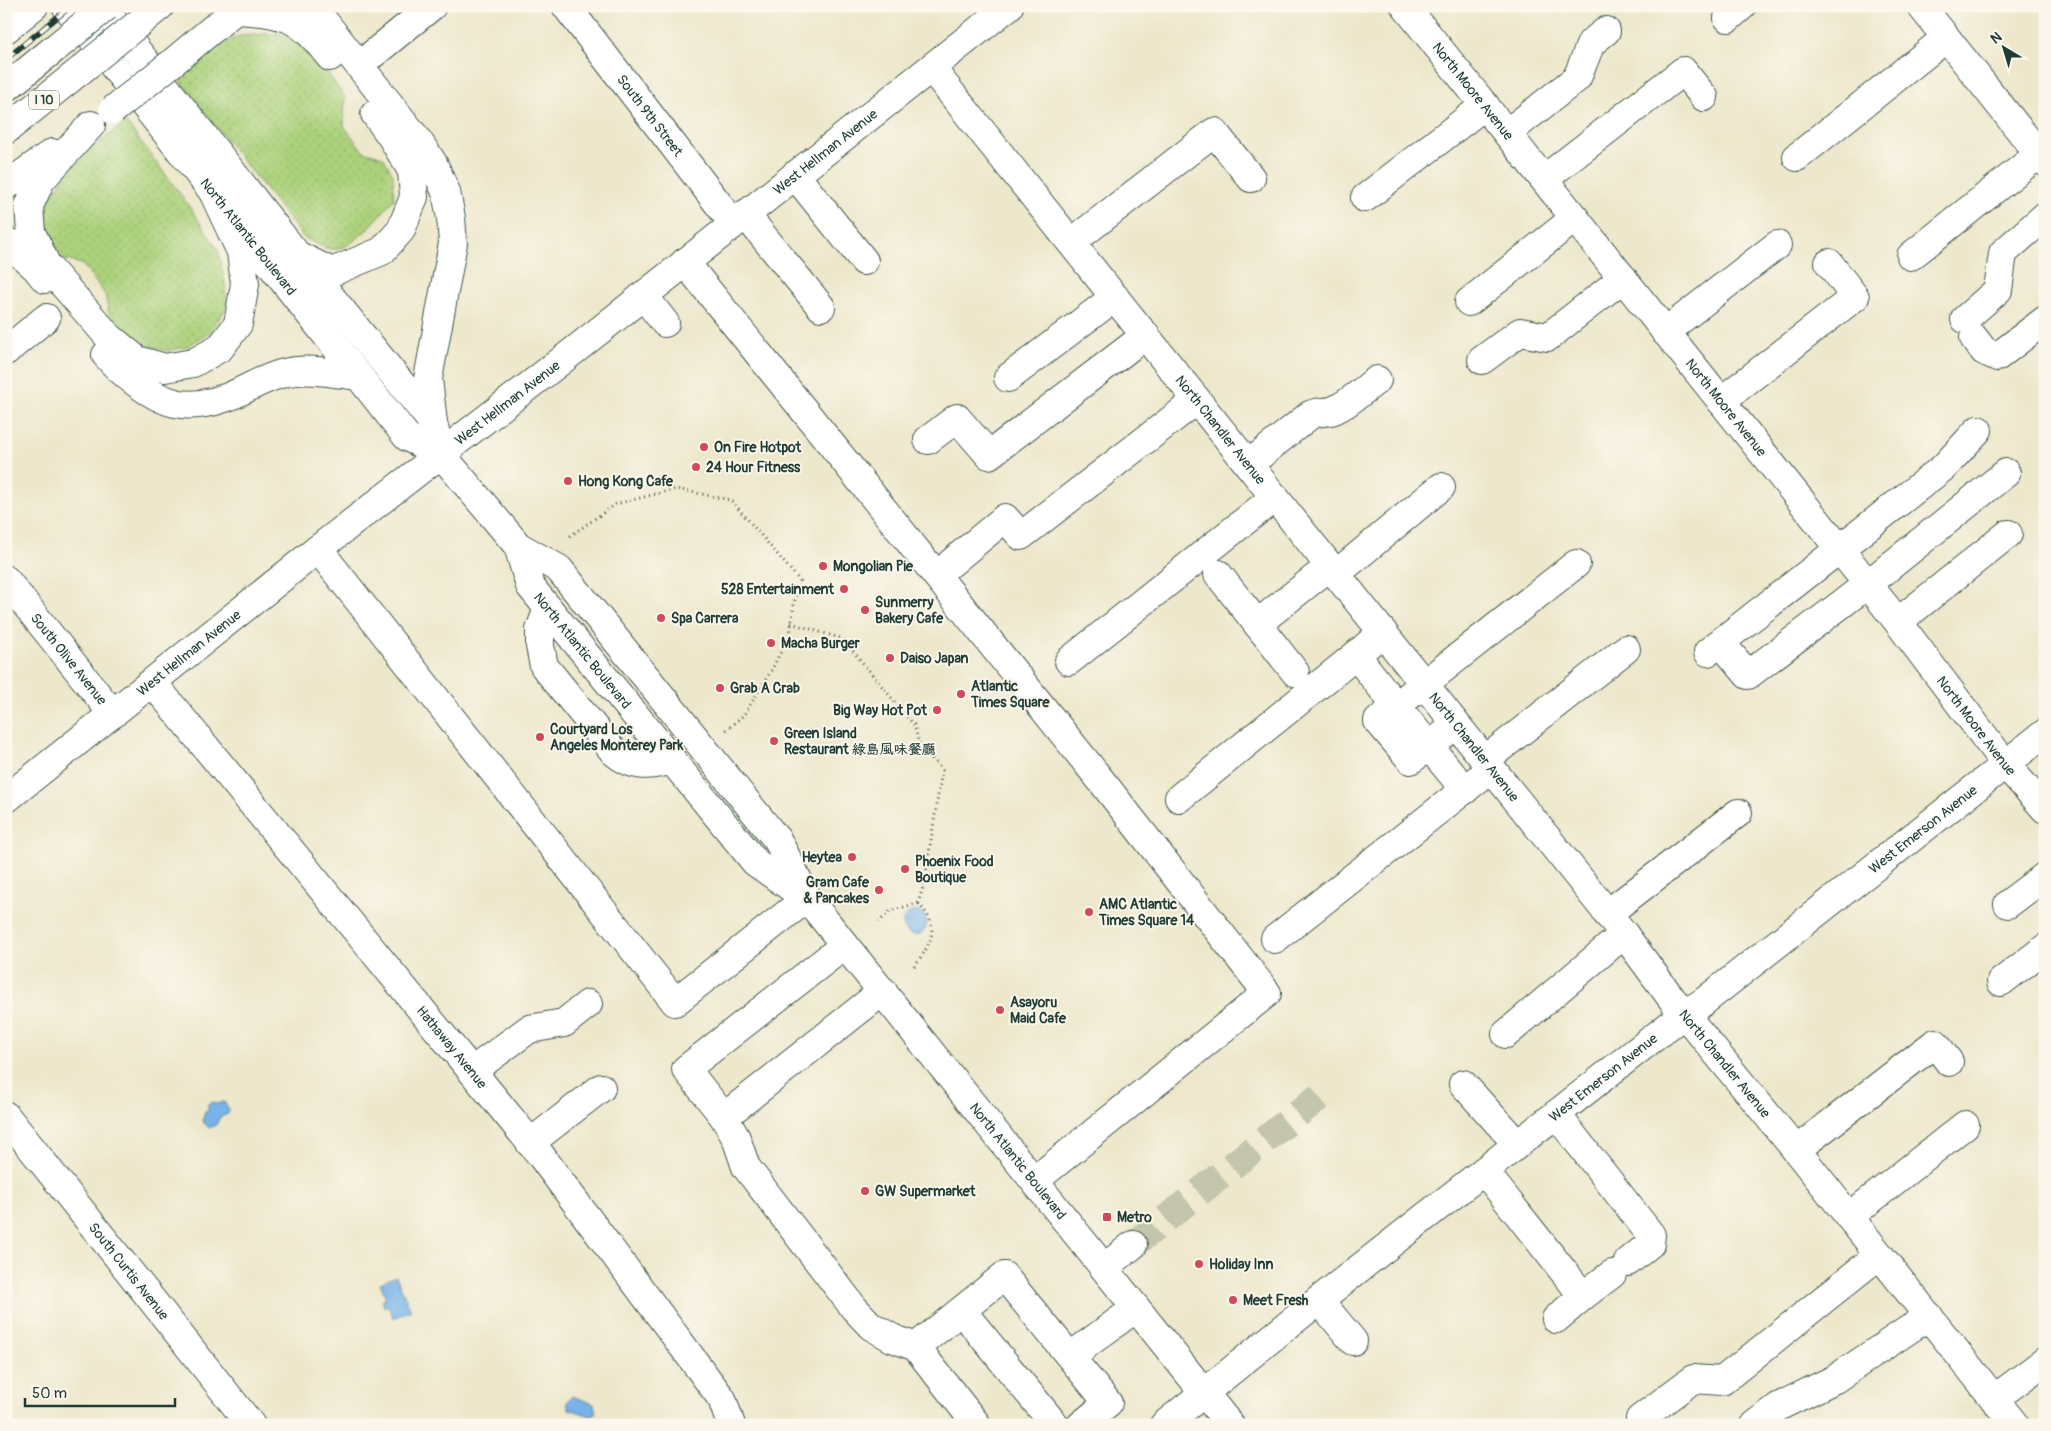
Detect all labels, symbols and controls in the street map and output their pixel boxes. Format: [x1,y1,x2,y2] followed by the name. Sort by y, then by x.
[1978,22,2028,72] north arrow
[1987,29,2005,48] text: N
[1429,39,1517,144] street label: North Moore Avenue
[613,71,687,160] street label: South 9th Street
[29,90,59,110] road number: I 10
[770,106,881,199] street label: West Hellman Avenue
[196,175,300,299] street label: North Atlantic Boulevard
[1682,355,1770,460] street label: North Moore Avenue
[452,357,564,449] street label: West Hellman Avenue
[1171,372,1269,488] street label: North Chandler Avenue
[714,439,802,456] place label: On Fire Hotpot
[698,441,710,453] marker: On Fire Hotpot
[706,459,801,476] place label: 24 Hour Fitness
[690,461,702,473] marker: 24 Hour Fitness
[578,473,674,490] place label: Hong Kong Cafe
[562,475,574,487] marker: Hong Kong Cafe
[833,558,914,575] place label: Mongolian Pie
[817,560,829,572] marker: Mongolian Pie
[721,581,834,598] place label: 528 Entertainment
[838,583,850,595] marker: 528 Entertainment
[530,589,635,712] street label: North Atlantic Boulevard
[875,594,944,627] place label: Sunmerry Bakery Cafe
[859,604,871,616] marker: Sunmerry Bakery Cafe
[134,606,244,700] street label: West Hellman Avenue
[27,610,110,709] street label: South Olive Avenue
[671,610,739,627] place label: Spa Carrera
[655,612,667,624] marker: Spa Carrera
[781,635,861,652] place label: Macha Burger
[765,637,777,649] marker: Macha Burger
[900,650,969,667] place label: Daiso Japan
[884,652,896,664] marker: Daiso Japan
[1933,673,2019,779] street label: North Moore Avenue
[970,678,1051,711] place label: Atlantic Times Square
[730,680,800,697] place label: Grab A Crab
[714,682,726,694] marker: Grab A Crab
[955,688,967,700] marker: Atlantic Times Square
[1425,689,1523,805] street label: North Chandler Avenue
[833,702,927,719] place label: Big Way Hot Pot
[931,704,943,716] marker: Big Way Hot Pot
[550,721,684,754] place label: Courtyard Los Angeles Monterey Park
[784,725,936,758] place label: Green Island Restaurant 綠島風味餐廳
[534,731,546,743] marker: Courtyard Los Angeles Monterey Park
[768,735,780,747] marker: Green Island Restaurant 綠島風味餐廳
[1866,782,1981,877] street label: West Emerson Avenue
[802,849,842,866] place label: Heytea
[846,851,858,863] marker: Heytea
[915,853,994,886] place label: Phoenix Food Boutique
[899,863,911,875] marker: Phoenix Food Boutique
[803,874,870,907] place label: Gram Cafe & Pancakes
[873,884,885,896] marker: Gram Cafe & Pancakes
[1098,896,1195,929] place label: AMC Atlantic Times Square 14
[1083,906,1095,918] marker: AMC Atlantic Times Square 14
[1010,994,1067,1027] place label: Asayoru Maid Cafe
[413,1003,490,1092] street label: Hathaway Avenue
[994,1004,1006,1016] marker: Asayoru Maid Cafe
[1675,1006,1774,1121] street label: North Chandler Avenue
[1546,1030,1661,1126] street label: West Emerson Avenue
[966,1100,1070,1223] street label: North Atlantic Boulevard
[875,1183,976,1200] place label: GW Supermarket
[859,1185,871,1197] marker: GW Supermarket
[1117,1209,1152,1226] place label: Metro
[1101,1211,1113,1223] marker: Metro
[85,1219,172,1324] street label: South Curtis Avenue
[1209,1256,1273,1273] place label: Holiday Inn
[1193,1258,1205,1270] marker: Holiday Inn
[1243,1292,1309,1309] place label: Meet Fresh
[1227,1294,1239,1306] marker: Meet Fresh
[25,1376,175,1408] scale bar
[32,1384,67,1403] text: 50 m

